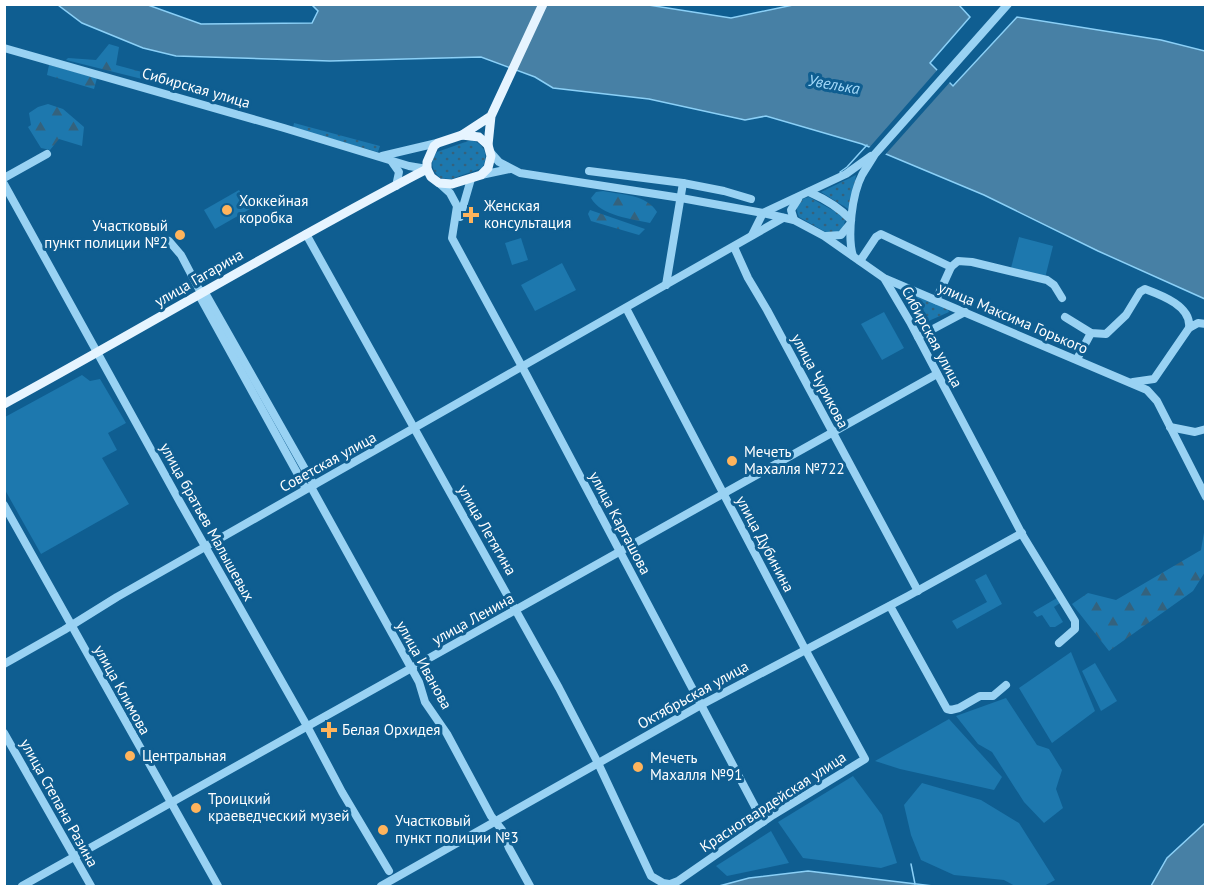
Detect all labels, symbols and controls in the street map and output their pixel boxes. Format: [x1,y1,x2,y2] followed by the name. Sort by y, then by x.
[140,63,252,112] street label: Сибирская улица
[807,70,862,98] water label: Увелька
[239,191,308,227] place label: Хоккейная коробка
[483,196,571,232] place label: Женская консультация
[220,203,234,217] marker: Хоккейная коробка
[462,206,480,224] marker: Женская консультация
[44,216,168,252] place label: Участковый пункт полиции №2
[173,228,187,242] marker: Участковый пункт полиции №2
[151,244,247,311] street label: улица Гагарина
[935,277,1091,358] street label: улица Максима Горького
[898,283,967,391] street label: Сибирская улица
[788,330,853,431] street label: улица Чурикова
[276,427,379,496] street label: Советская улица
[156,439,259,605] street label: улица братьев Малышевых
[744,442,845,478] place label: Мечеть Махалля №722
[725,454,739,468] marker: Мечеть Махалля №722
[585,468,656,578] street label: улица Карташова
[454,481,521,578] street label: улица Летягина
[732,492,799,595] street label: улица Дубинина
[428,588,517,649] street label: улица Ленина
[392,617,457,712] street label: улица Иванова
[90,642,155,738] street label: улица Климова
[634,656,752,733] street label: Октябрьская улица
[342,720,440,739] place label: Белая Орхидея
[320,721,338,739] marker: Белая Орхидея
[16,735,103,870] street label: улица Степана Разина
[142,746,226,765] place label: Центральная
[696,747,849,856] street label: Красногвардейская улица
[650,748,742,784] place label: Мечеть Махалля №91
[123,749,137,763] marker: Центральная
[631,760,645,774] marker: Мечеть Махалля №91
[208,789,349,825] place label: Троицкий краеведческий музей
[189,801,203,815] marker: Троицкий краеведческий музей
[395,811,519,847] place label: Участковый пункт полиции №3
[376,823,390,837] marker: Участковый пункт полиции №3

